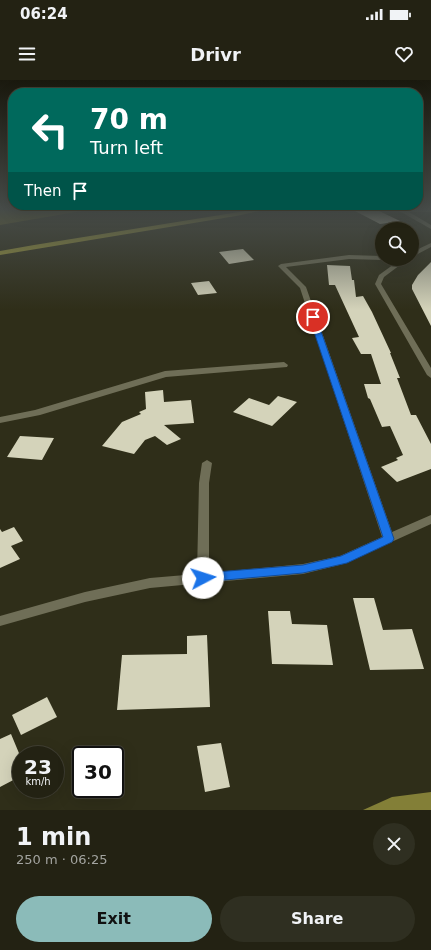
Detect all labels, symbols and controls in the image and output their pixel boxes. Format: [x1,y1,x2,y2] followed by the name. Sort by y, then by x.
[20,5,68,23] text: 06:24
[16,43,38,65] icon: menu
[393,43,415,65] icon: heart
[190,44,241,65] text: Drivr
[90,103,168,136] text: 70 m
[24,104,76,156] icon: left
[90,137,163,158] text: Turn left
[69,180,91,202] icon: arrive
[24,182,61,200] text: Then
[375,222,419,266] map controls
[375,222,419,266] button: search
[296,300,330,334] pin
[302,306,324,328] icon: arrive
[182,557,224,599] position arrow
[72,746,124,798] speed limit sign: 30
[24,755,52,779] text: 23
[25,776,51,787] text: km/h
[16,823,91,851] text: 1 min
[373,823,415,865] button: close
[16,852,107,867] text: 250 m · 06:25
[16,896,212,942] button: Exit
[220,896,415,942] button: Share

